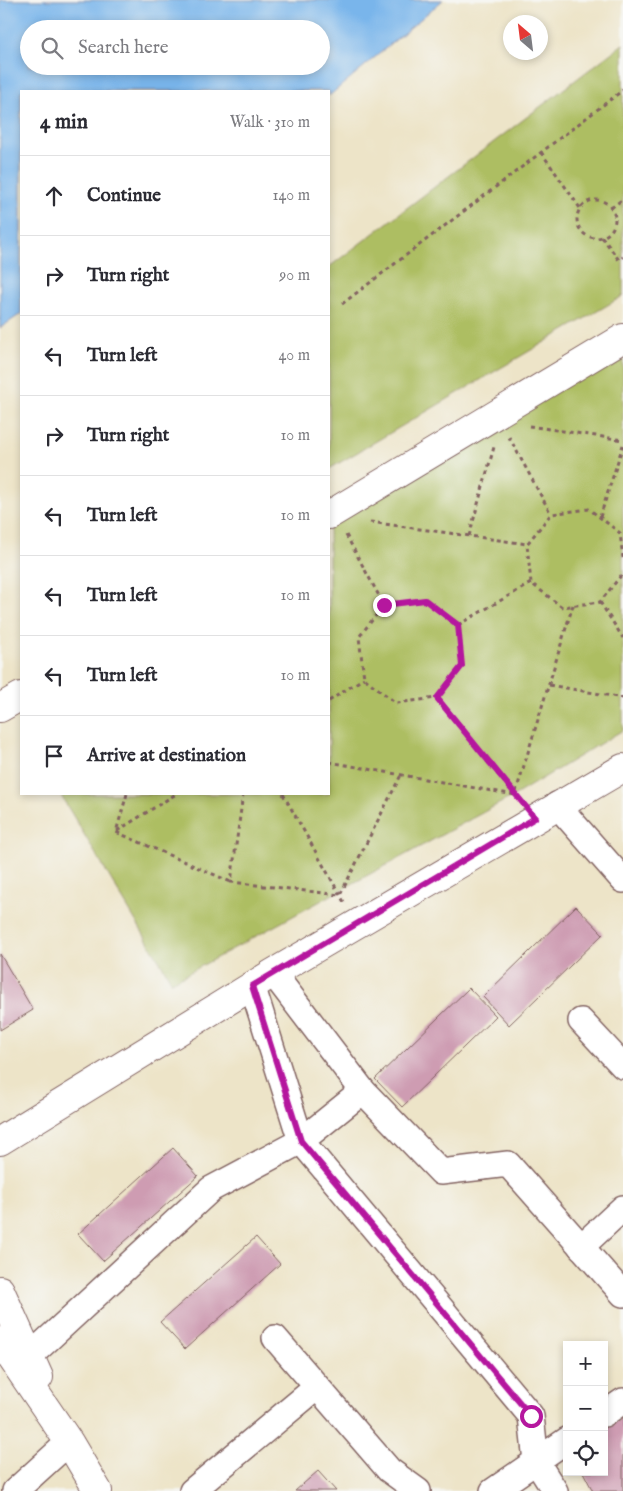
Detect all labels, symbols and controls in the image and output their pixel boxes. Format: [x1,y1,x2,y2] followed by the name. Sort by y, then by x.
[503,15,548,60] north arrow
[20,20,330,75] search box
[38,34,66,62] icon: search
[78,36,169,60] text: Search here
[40,109,88,136] text: 4 min
[230,113,310,133] text: Walk · 310 m
[40,182,68,210] icon: ahead
[87,184,161,208] text: Continue
[272,186,310,206] text: 140 m
[40,262,68,290] icon: right
[87,264,169,288] text: Turn right
[279,266,310,286] text: 90 m
[40,342,68,370] icon: left
[87,344,158,368] text: Turn left
[278,346,310,366] text: 40 m
[40,422,68,450] icon: right
[87,424,169,448] text: Turn right
[280,426,310,446] text: 10 m
[40,502,68,530] icon: left
[87,504,158,528] text: Turn left
[280,506,310,526] text: 10 m
[40,582,68,610] icon: left
[87,584,158,608] text: Turn left
[280,586,310,606] text: 10 m
[373,594,396,617] route end
[40,662,68,690] icon: left
[87,664,158,688] text: Turn left
[280,666,310,686] text: 10 m
[40,742,68,770] icon: arrive
[87,744,246,768] text: Arrive at destination
[563,1341,608,1476] map controls
[563,1341,608,1386] button: +
[563,1386,608,1431] button: −
[520,1405,543,1428] route start
[563,1431,608,1476] button: locate

